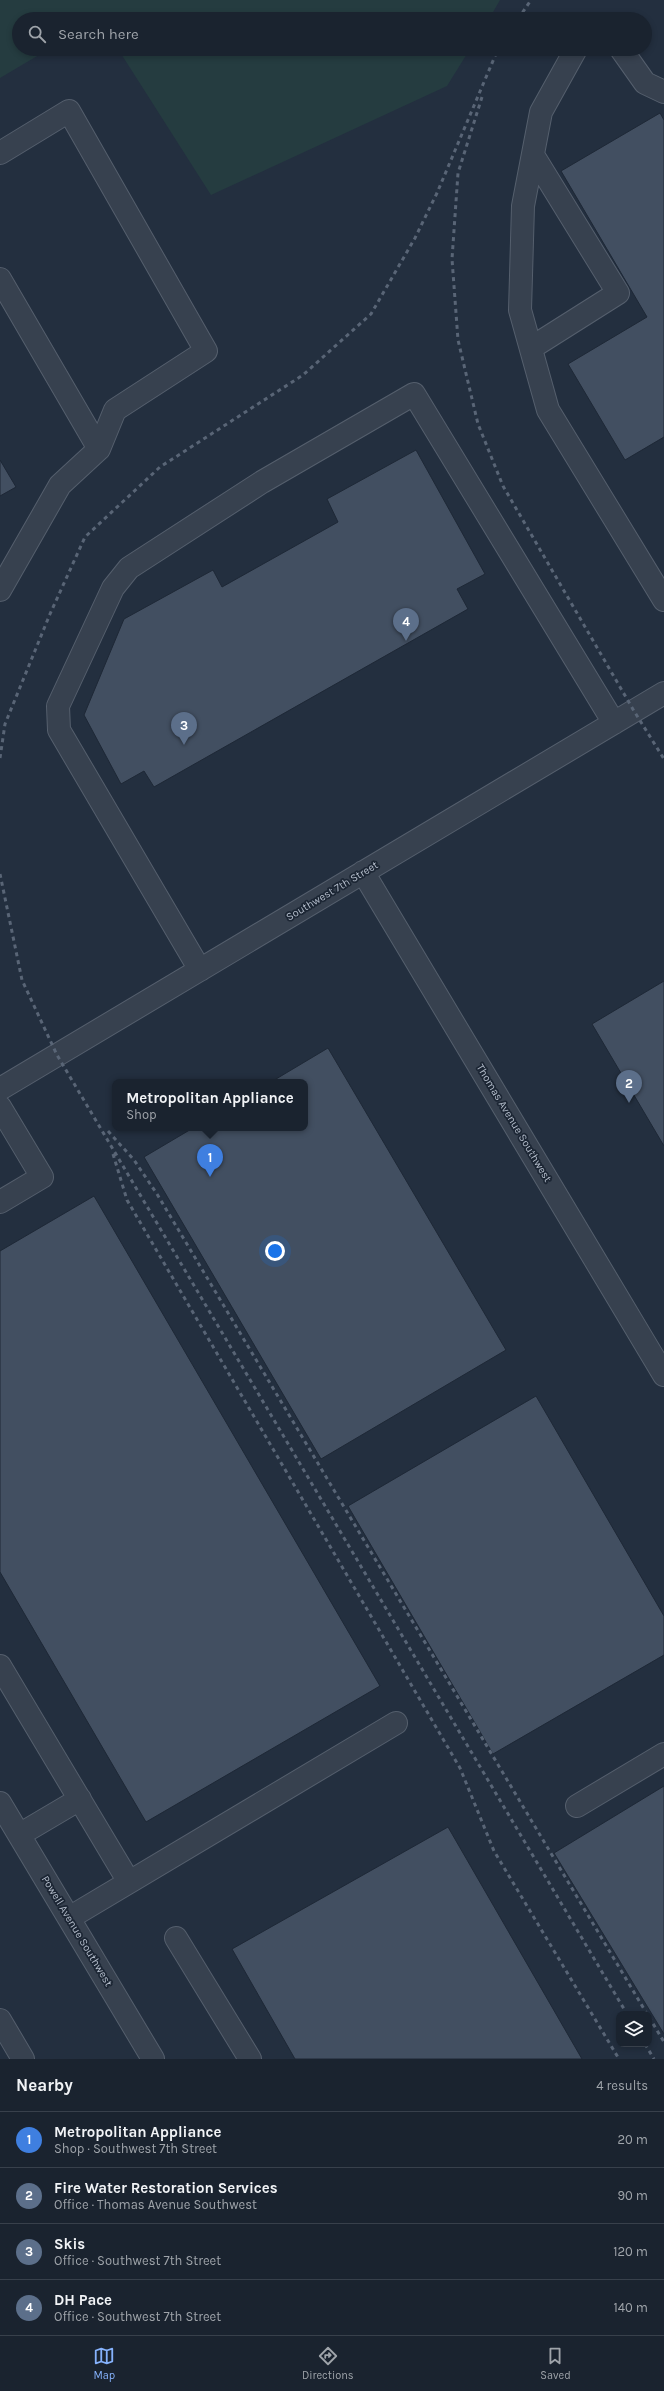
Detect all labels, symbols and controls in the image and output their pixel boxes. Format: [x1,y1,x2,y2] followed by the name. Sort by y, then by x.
[12,12,652,56] search box
[26,23,48,45] icon: search
[58,25,139,43] text: Search here
[393,608,419,641] pin: 4
[171,712,197,745] pin: 3
[284,858,380,924] street label: Southwest 7th Street
[474,1062,554,1184] street label: Thomas Avenue Southwest
[616,1070,642,1103] pin: 2
[112,1079,308,1131] popup
[126,1089,294,1107] text: Metropolitan Appliance
[126,1107,157,1122] text: Shop
[197,1144,223,1177] pin: 1
[265,1241,285,1261] your location
[39,1873,115,1989] street label: Powell Avenue Southwest
[616,2011,652,2047] map controls
[616,2011,652,2047] button: layers
[16,2075,73,2095] text: Nearby
[596,2078,648,2093] text: 4 results
[54,2123,222,2141] text: Metropolitan Appliance
[27,2132,31,2147] text: 1
[618,2132,648,2147] text: 20 m
[54,2141,217,2156] text: Shop · Southwest 7th Street
[54,2179,278,2197] text: Fire Water Restoration Services
[25,2188,33,2203] text: 2
[617,2188,648,2203] text: 90 m
[54,2197,257,2212] text: Office · Thomas Avenue Southwest
[54,2235,85,2253] text: Skis
[25,2244,33,2259] text: 3
[613,2244,648,2259] text: 120 m
[54,2253,221,2268] text: Office · Southwest 7th Street
[54,2291,112,2309] text: DH Pace
[25,2300,33,2315] text: 4
[613,2300,648,2315] text: 140 m
[54,2309,221,2324] text: Office · Southwest 7th Street
[93,2345,115,2382] tab: Map
[302,2345,354,2382] tab: Directions
[540,2345,571,2382] tab: Saved

